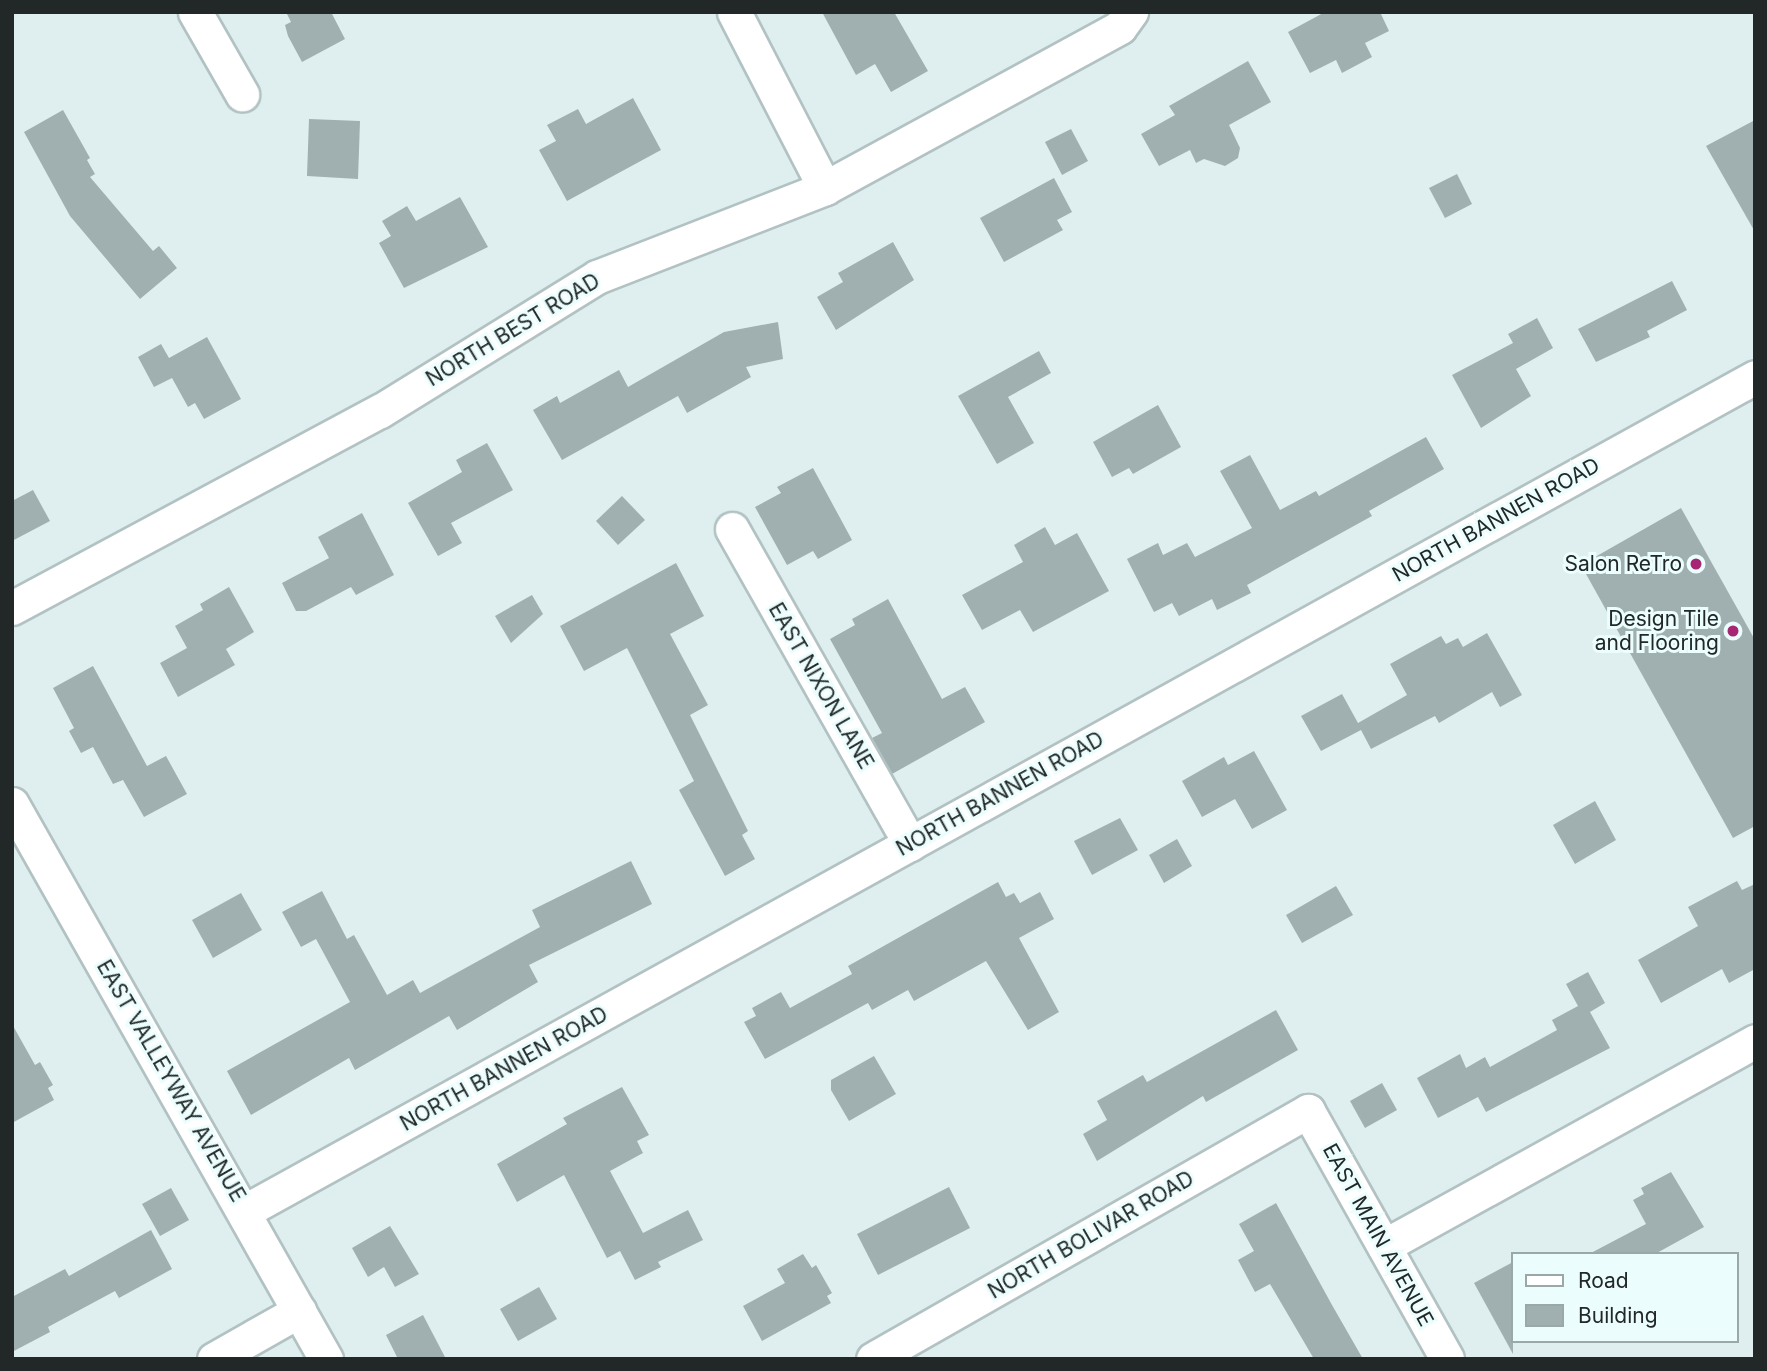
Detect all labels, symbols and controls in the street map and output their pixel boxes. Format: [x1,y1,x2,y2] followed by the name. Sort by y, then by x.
[422,268,604,392] street label: NORTH BEST ROAD
[1388,452,1604,588] street label: NORTH BANNEN ROAD
[1564,551,1682,577] place label: Salon ReTro
[1688,556,1704,572] marker: Salon ReTro
[763,598,879,774] street label: EAST NIXON LANE
[1595,606,1719,656] place label: Design Tile and Flooring
[1725,623,1741,639] marker: Design Tile and Flooring
[892,726,1108,862] street label: NORTH BANNEN ROAD
[91,956,251,1206] street label: EAST VALLEYWAY AVENUE
[396,1001,612,1137] street label: NORTH BANNEN ROAD
[1317,1139,1439,1331] street label: EAST MAIN AVENUE
[984,1166,1198,1304] street label: NORTH BOLIVAR ROAD
[1512,1252,1739,1343] legend
[1578,1268,1629,1293] text: Road
[1578,1303,1658,1328] text: Building

